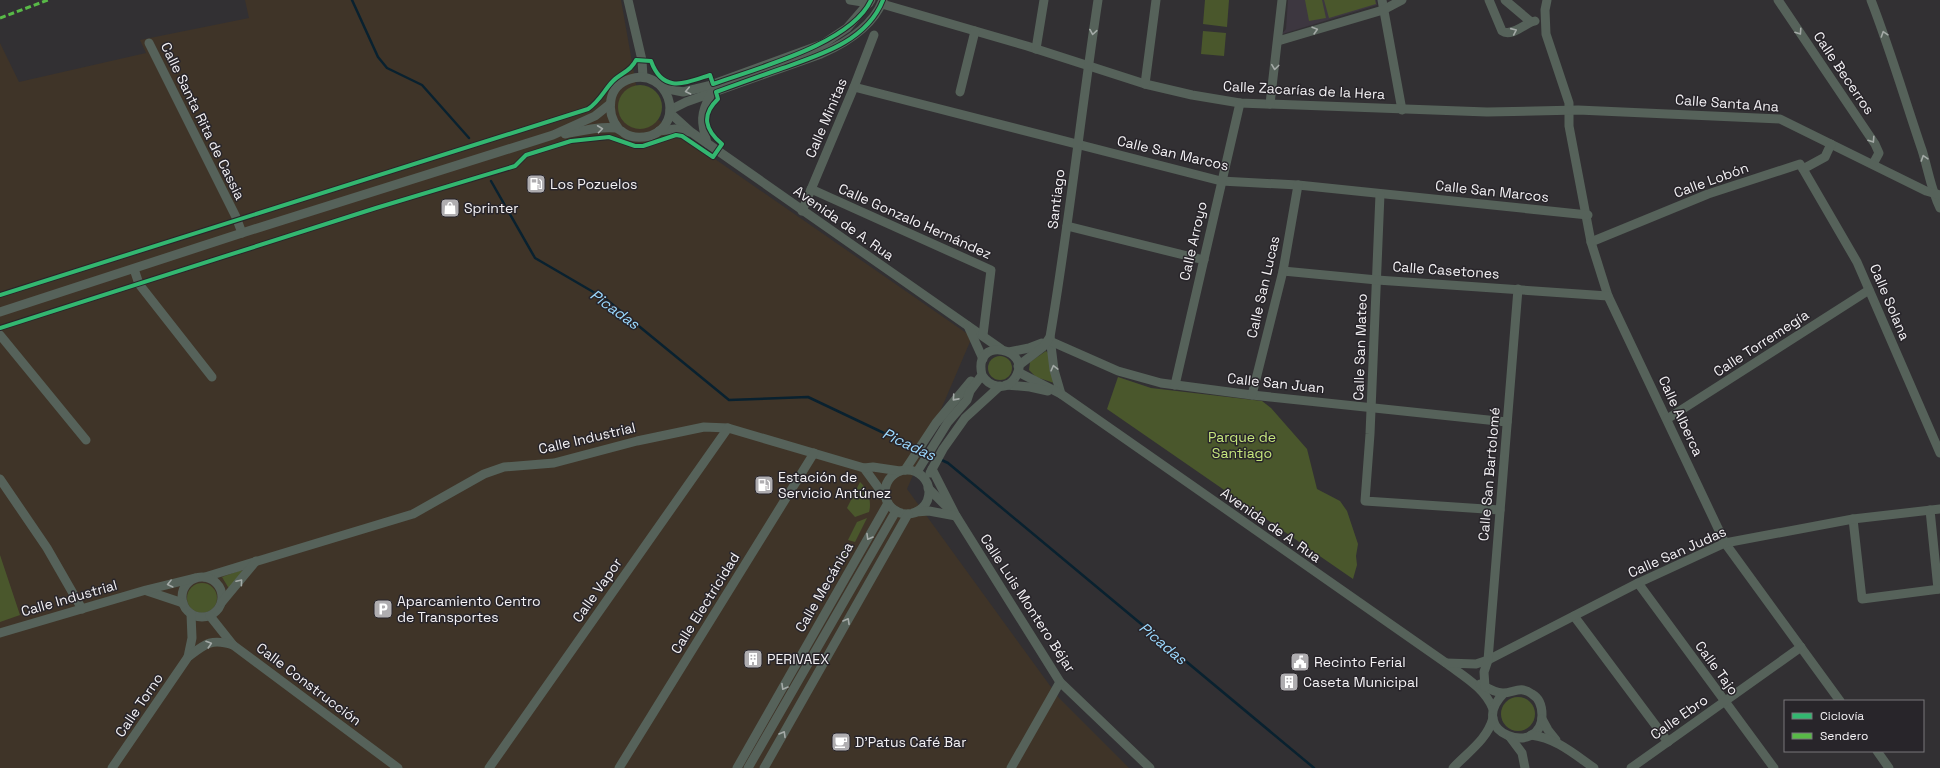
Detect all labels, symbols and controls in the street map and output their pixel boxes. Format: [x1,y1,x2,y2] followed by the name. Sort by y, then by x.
[1312,26,1319,35] one-way arrow
[1510,27,1517,35] one-way arrow
[1794,28,1801,35] one-way arrow
[1810,28,1878,118] street label: Calle Becerros
[1089,29,1098,35] one-way arrow
[1880,31,1889,38] one-way arrow
[157,39,249,203] street label: Calle Santa Rita de Cassia
[1271,64,1280,70] one-way arrow
[801,75,851,161] street label: Calle Minitas
[1222,77,1386,103] street label: Calle Zacarías de la Hera
[685,86,691,94] one-way arrow
[1674,90,1780,116] street label: Calle Santa Ana
[597,125,603,134] one-way arrow
[1115,131,1231,175] street label: Calle San Marcos
[1867,136,1875,143] one-way arrow
[1920,154,1929,161] one-way arrow
[1671,158,1751,202] street label: Calle Lobón
[1043,168,1069,230] street label: Santiago
[525,173,547,195] fuel station icon: Los Pozuelos
[550,175,637,193] place label: Los Pozuelos
[1434,176,1550,206] street label: Calle San Marcos
[836,179,994,263] street label: Calle Gonzalo Hernández
[790,182,898,264] street label: Avenida de A. Rua
[439,197,461,219] shop icon: Sprinter
[464,199,518,217] place label: Sprinter
[1175,200,1211,282] street label: Calle Arroyo
[1242,234,1284,340] street label: Calle San Lucas
[1392,257,1500,283] street label: Calle Casetones
[1866,261,1914,343] street label: Calle Solana
[587,285,644,334] water label: Picadas
[1349,293,1371,401] street label: Calle San Mateo
[1710,305,1812,381] street label: Calle Torremegía
[1050,365,1058,371] one-way arrow
[1226,369,1326,397] street label: Calle San Juan
[1655,373,1707,459] street label: Calle Alberca
[953,393,960,401] one-way arrow
[1474,406,1504,542] street label: Calle San Bartolomé
[537,418,637,458] street label: Calle Industrial
[880,424,939,465] water label: Picadas
[1208,428,1276,462] park label: Parque de Santiago
[778,468,891,502] place label: Estación de Servicio Antúnez
[753,474,775,496] fuel station icon: Estación de Servicio Antúnez
[1217,484,1325,566] street label: Avenida de A. Rua
[1625,522,1729,582] street label: Calle San Judas
[976,530,1080,676] street label: Calle Luis Montero Béjar
[866,533,873,540] one-way arrow
[791,539,857,635] street label: Calle Mecánica
[667,549,743,657] street label: Calle Electricidad
[568,554,626,626] street label: Calle Vapor
[19,576,119,620] street label: Calle Industrial
[235,579,242,587] one-way arrow
[167,580,173,588] one-way arrow
[397,592,541,626] place label: Aparcamiento Centro de Transportes
[372,598,394,620] parking icon: Aparcamiento Centro de Transportes
[842,618,849,625] one-way arrow
[1135,618,1191,669] water label: Picadas
[1691,637,1743,699] street label: Calle Tajo
[253,639,365,729] street label: Calle Construcción
[205,640,212,649] one-way arrow
[742,648,764,670] building icon: PERIVAEX
[767,650,829,668] place label: PERIVAEX
[1289,651,1311,673] public building icon: Recinto Ferial
[1314,653,1406,671] place label: Recinto Ferial
[111,670,167,740] street label: Calle Torno
[1278,671,1300,693] building icon: Caseta Municipal
[1303,673,1418,691] place label: Caseta Municipal
[781,682,788,690] one-way arrow
[1647,691,1711,743] street label: Calle Ebro
[1784,700,1924,752] legend
[1820,708,1864,724] text: Ciclovía
[1820,728,1868,744] text: Sendero
[778,731,785,738] one-way arrow
[830,731,852,753] cafe icon: D'Patus Café Bar
[855,733,966,751] place label: D'Patus Café Bar

